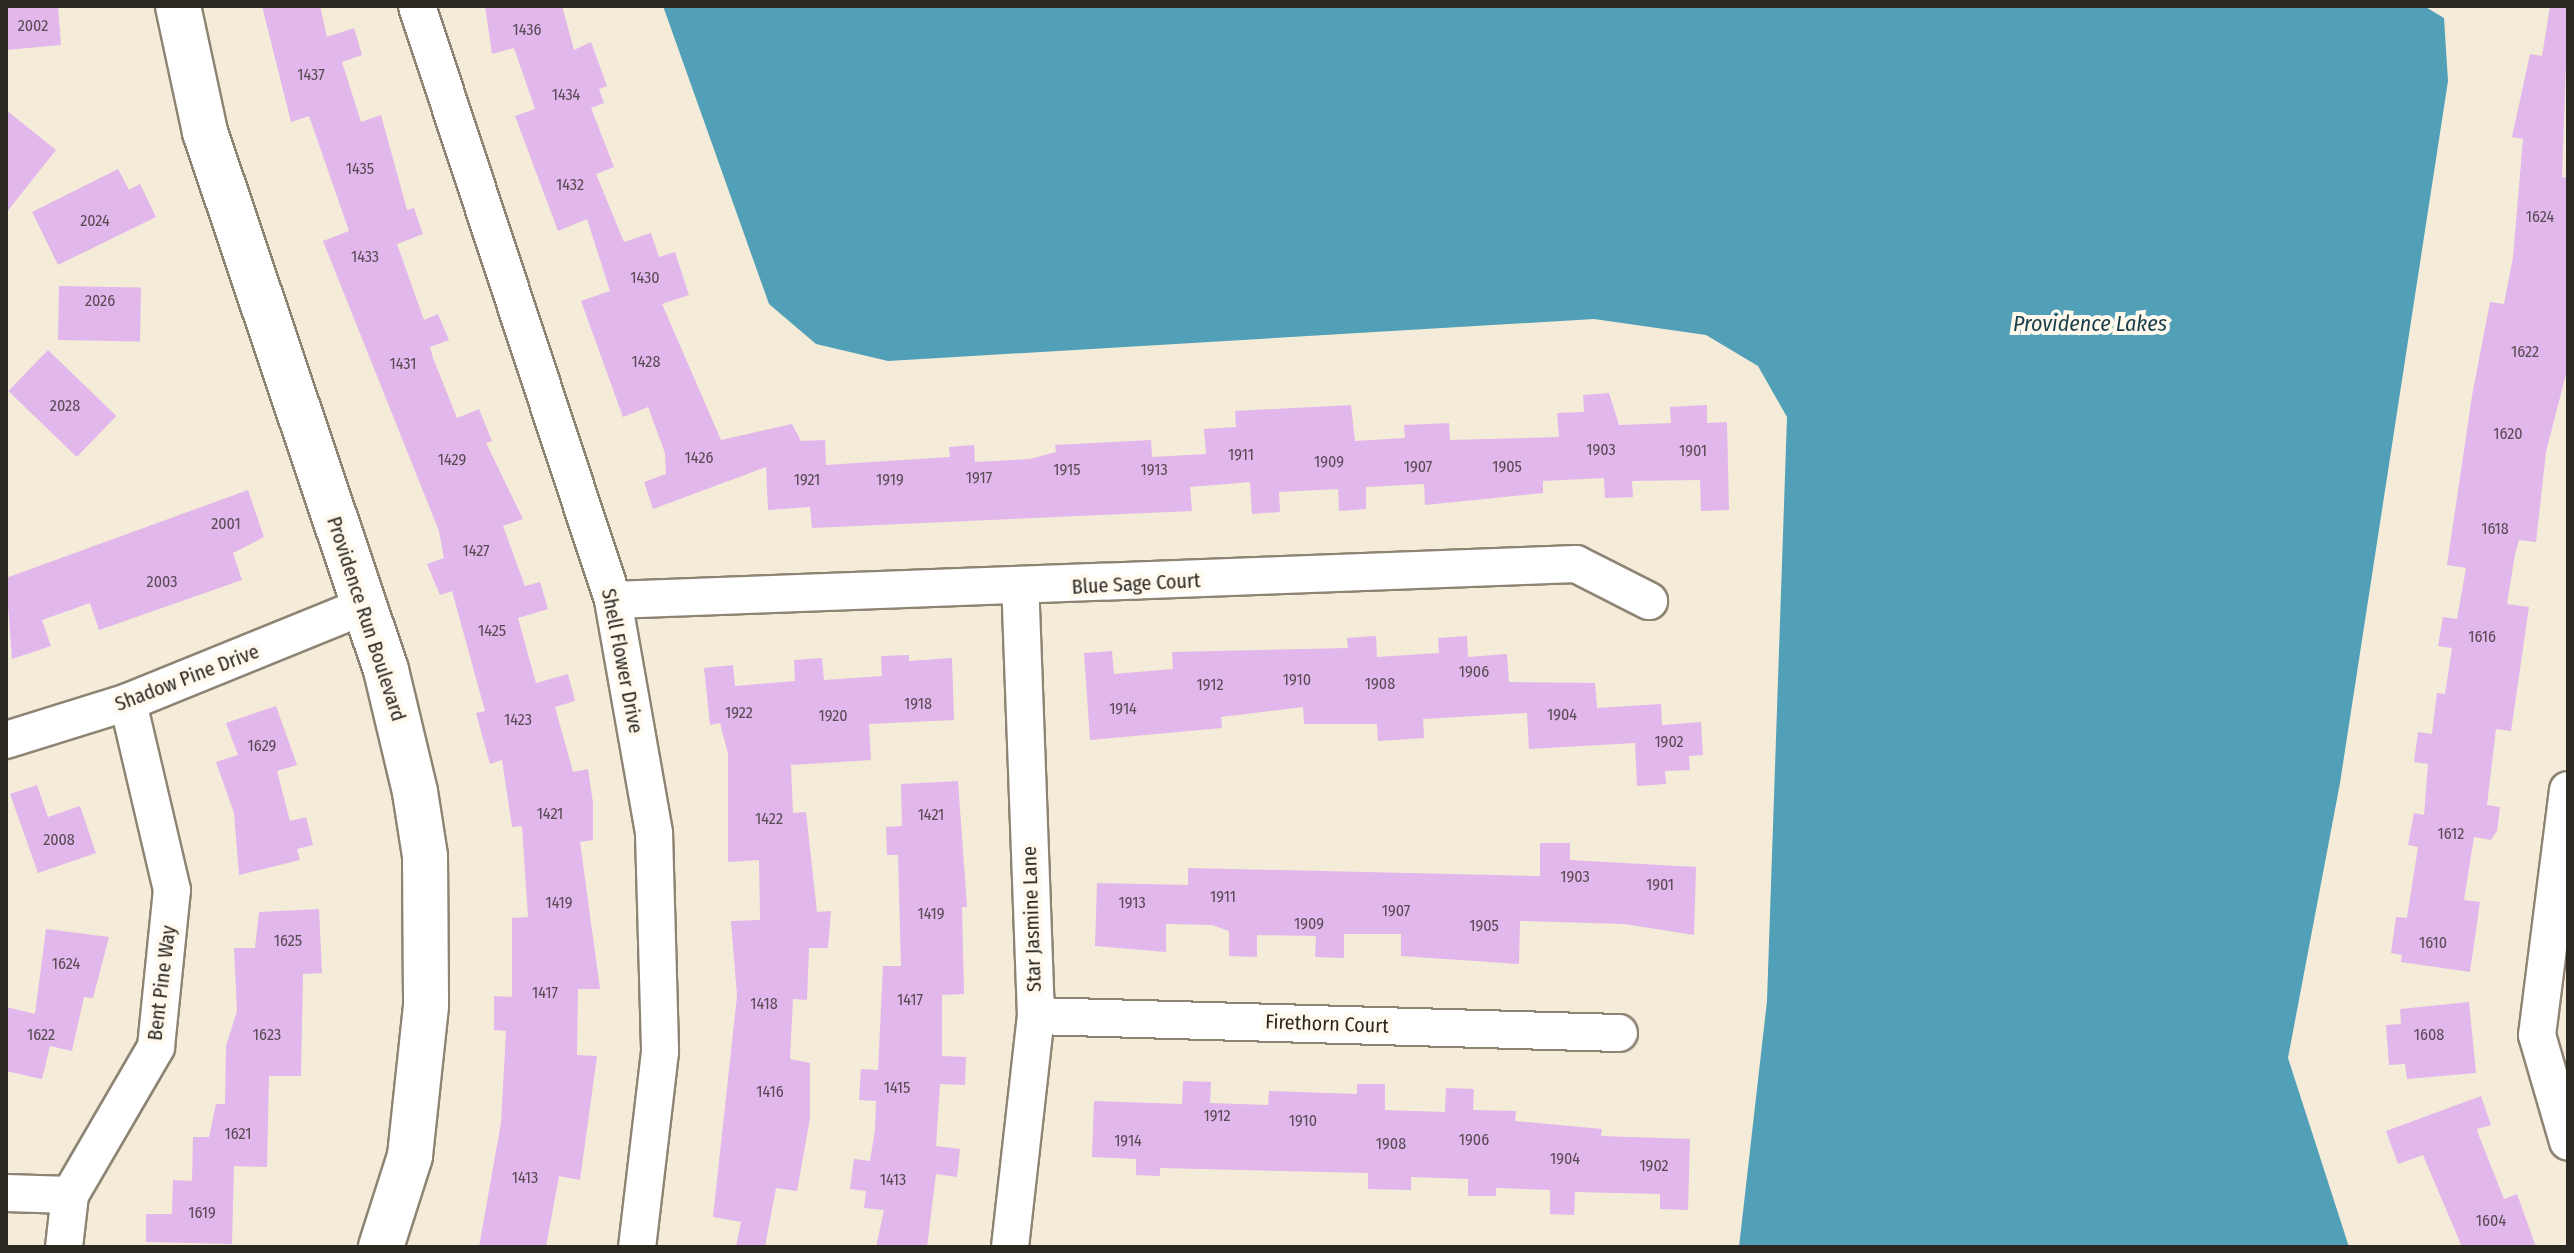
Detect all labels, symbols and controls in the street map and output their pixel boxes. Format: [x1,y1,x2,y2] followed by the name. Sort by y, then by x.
[18,16,48,36] house number: 2002
[513,20,541,40] house number: 1436
[297,65,325,85] house number: 1437
[552,85,580,105] house number: 1434
[346,159,374,179] house number: 1435
[556,175,584,195] house number: 1432
[2526,207,2554,227] house number: 1624
[80,211,110,231] house number: 2024
[351,247,379,267] house number: 1433
[630,268,660,288] house number: 1430
[85,291,115,311] house number: 2026
[2013,311,2167,337] water label: Providence Lakes
[2511,342,2539,362] house number: 1622
[632,352,660,372] house number: 1428
[390,354,416,374] house number: 1431
[50,396,80,416] house number: 2028
[2493,424,2523,444] house number: 1620
[1586,440,1616,460] house number: 1903
[1679,441,1707,461] house number: 1901
[1228,445,1254,465] house number: 1911
[685,448,713,468] house number: 1426
[438,450,466,470] house number: 1429
[1314,452,1344,472] house number: 1909
[1404,457,1432,477] house number: 1907
[1492,457,1522,477] house number: 1905
[1053,460,1081,480] house number: 1915
[1140,460,1168,480] house number: 1913
[966,468,992,488] house number: 1917
[794,470,820,490] house number: 1921
[876,470,904,490] house number: 1919
[211,514,241,534] house number: 2001
[322,514,410,724] street label: Providence Run Boulevard
[2481,519,2509,539] house number: 1618
[462,541,490,561] house number: 1427
[1071,569,1201,599] street label: Blue Sage Court
[147,572,177,592] house number: 2003
[596,587,648,735] street label: Shell Flower Drive
[478,621,506,641] house number: 1425
[2468,627,2496,647] house number: 1616
[112,640,262,716] street label: Shadow Pine Drive
[1459,662,1489,682] house number: 1906
[1283,670,1311,690] house number: 1910
[1365,674,1395,694] house number: 1908
[1196,675,1224,695] house number: 1912
[904,694,932,714] house number: 1918
[1109,699,1137,719] house number: 1914
[725,703,753,723] house number: 1922
[1547,705,1577,725] house number: 1904
[818,706,848,726] house number: 1920
[504,710,532,730] house number: 1423
[1654,732,1684,752] house number: 1902
[248,736,276,756] house number: 1629
[537,804,563,824] house number: 1421
[918,805,944,825] house number: 1421
[755,809,783,829] house number: 1422
[2438,824,2464,844] house number: 1612
[43,830,75,850] house number: 2008
[1017,846,1047,992] street label: Star Jasmine Lane
[1560,867,1590,887] house number: 1903
[1646,875,1674,895] house number: 1901
[1210,887,1236,907] house number: 1911
[545,893,573,913] house number: 1419
[1118,893,1146,913] house number: 1913
[1382,901,1410,921] house number: 1907
[917,904,945,924] house number: 1419
[1294,914,1324,934] house number: 1909
[1469,916,1499,936] house number: 1905
[143,924,181,1042] street label: Bent Pine Way
[274,931,302,951] house number: 1625
[2419,933,2447,953] house number: 1610
[52,954,80,974] house number: 1624
[532,983,558,1003] house number: 1417
[897,990,923,1010] house number: 1417
[750,994,778,1014] house number: 1418
[1265,1010,1389,1038] street label: Firethorn Court
[27,1025,55,1045] house number: 1622
[253,1025,281,1045] house number: 1623
[2414,1025,2444,1045] house number: 1608
[884,1078,910,1098] house number: 1415
[756,1082,784,1102] house number: 1416
[1203,1106,1231,1126] house number: 1912
[1289,1111,1317,1131] house number: 1910
[225,1124,251,1144] house number: 1621
[1459,1130,1489,1150] house number: 1906
[1114,1131,1142,1151] house number: 1914
[1376,1134,1406,1154] house number: 1908
[1550,1149,1580,1169] house number: 1904
[1639,1156,1669,1176] house number: 1902
[512,1168,538,1188] house number: 1413
[880,1170,906,1190] house number: 1413
[188,1203,216,1223] house number: 1619
[2476,1211,2506,1231] house number: 1604

